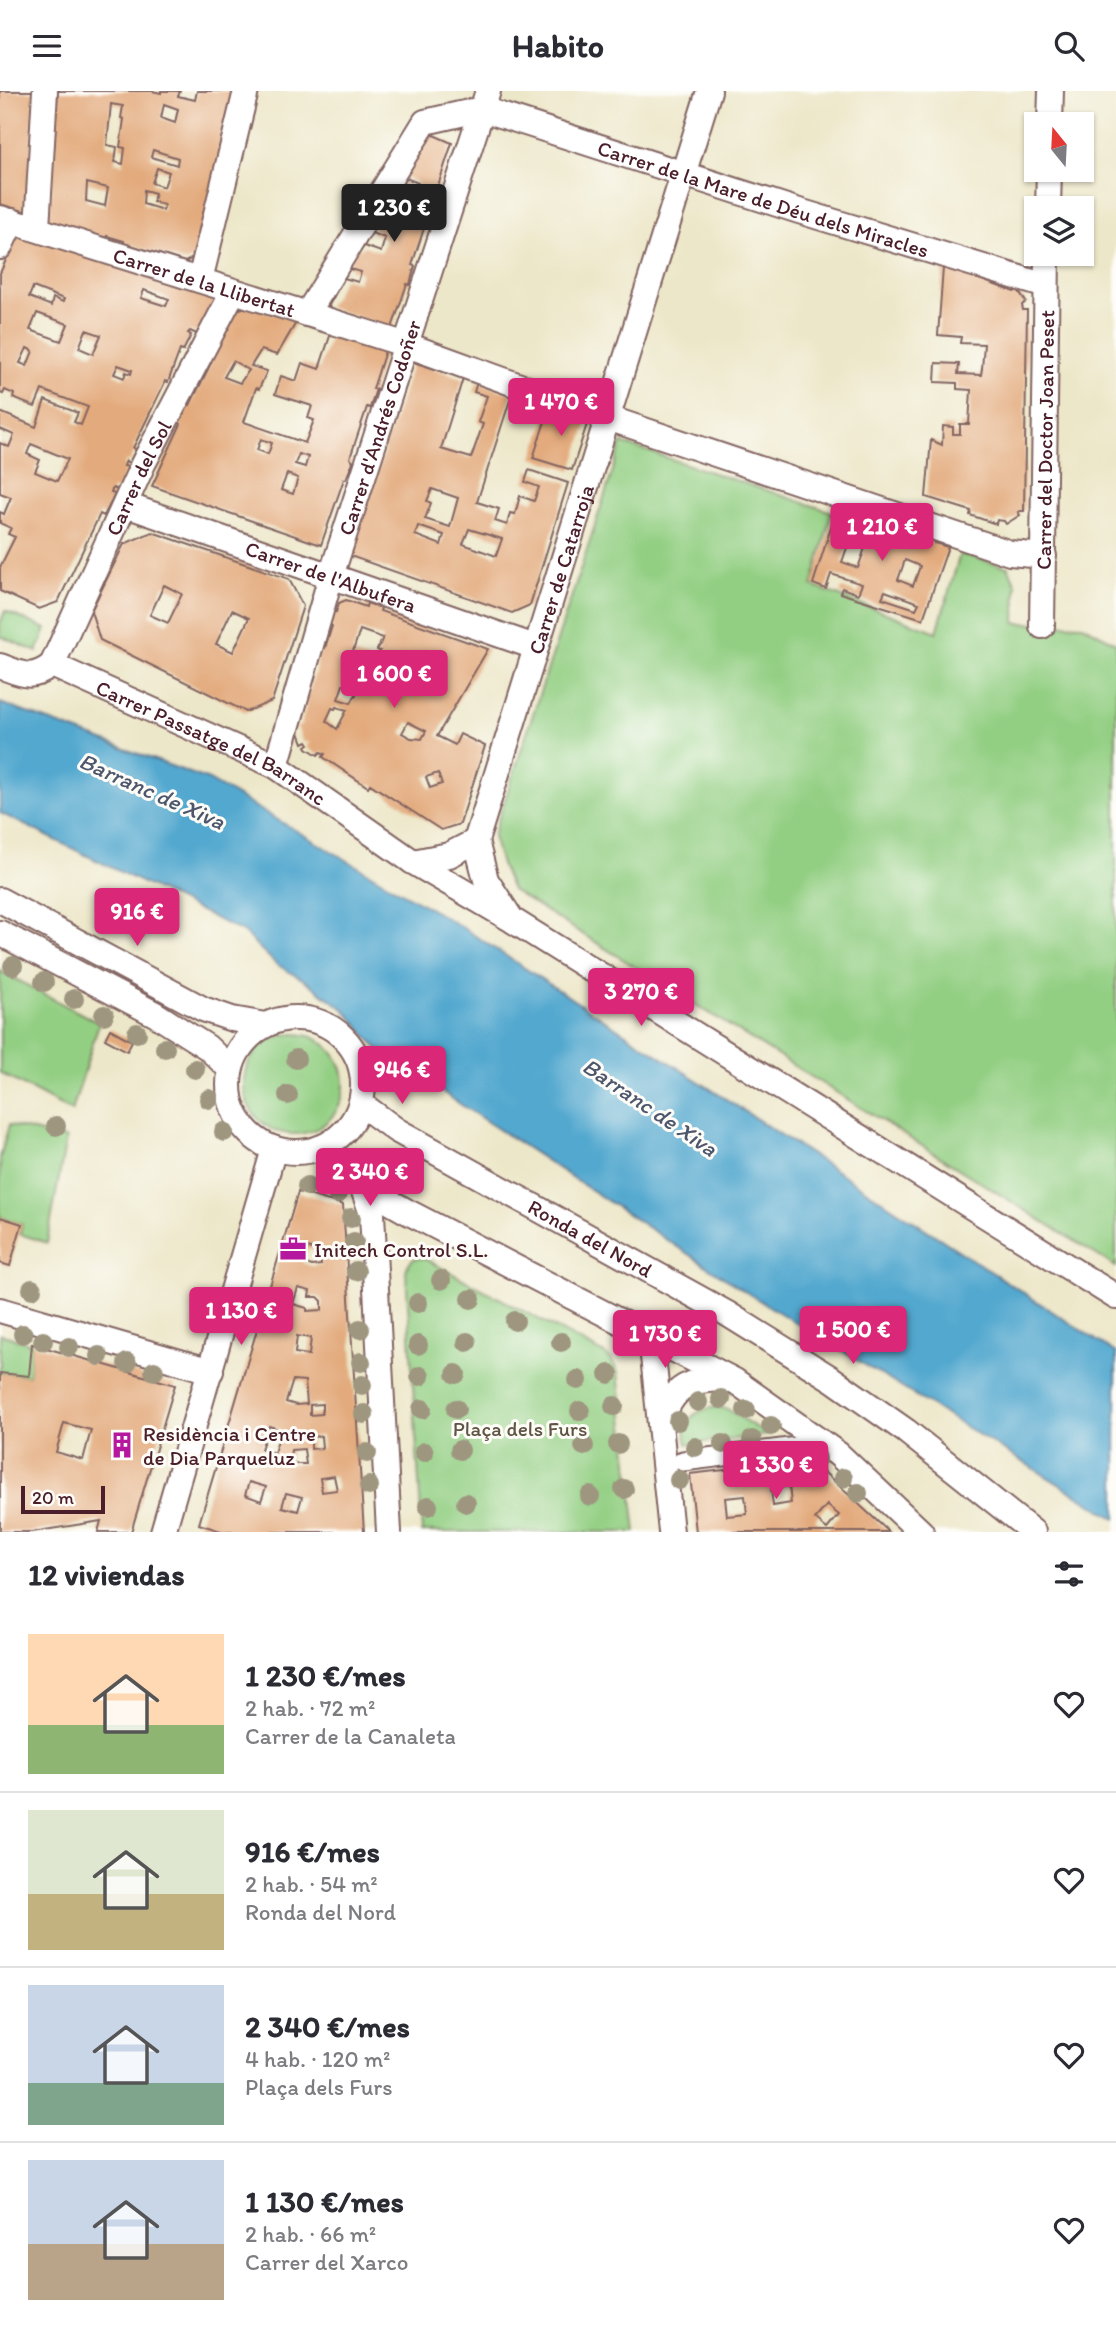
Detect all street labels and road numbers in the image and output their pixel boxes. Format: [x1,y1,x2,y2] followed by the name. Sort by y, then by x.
[595,135,932,262] street label: Carrer de la Mare de Déu dels Miracles
[110,242,299,322] street label: Carrer de la Llibertat
[1030,310,1059,570] street label: Carrer del Doctor Joan Peset
[333,316,426,538] street label: Carrer d'Andrés Codoñer
[100,416,176,539] street label: Carrer del Sol
[522,481,599,657] street label: Carrer de Catarroja
[242,535,420,617] street label: Carrer de l'Albufera
[92,674,332,810] street label: Carrer Passatge del Barranc
[524,1193,657,1283] street label: Ronda del Nord

